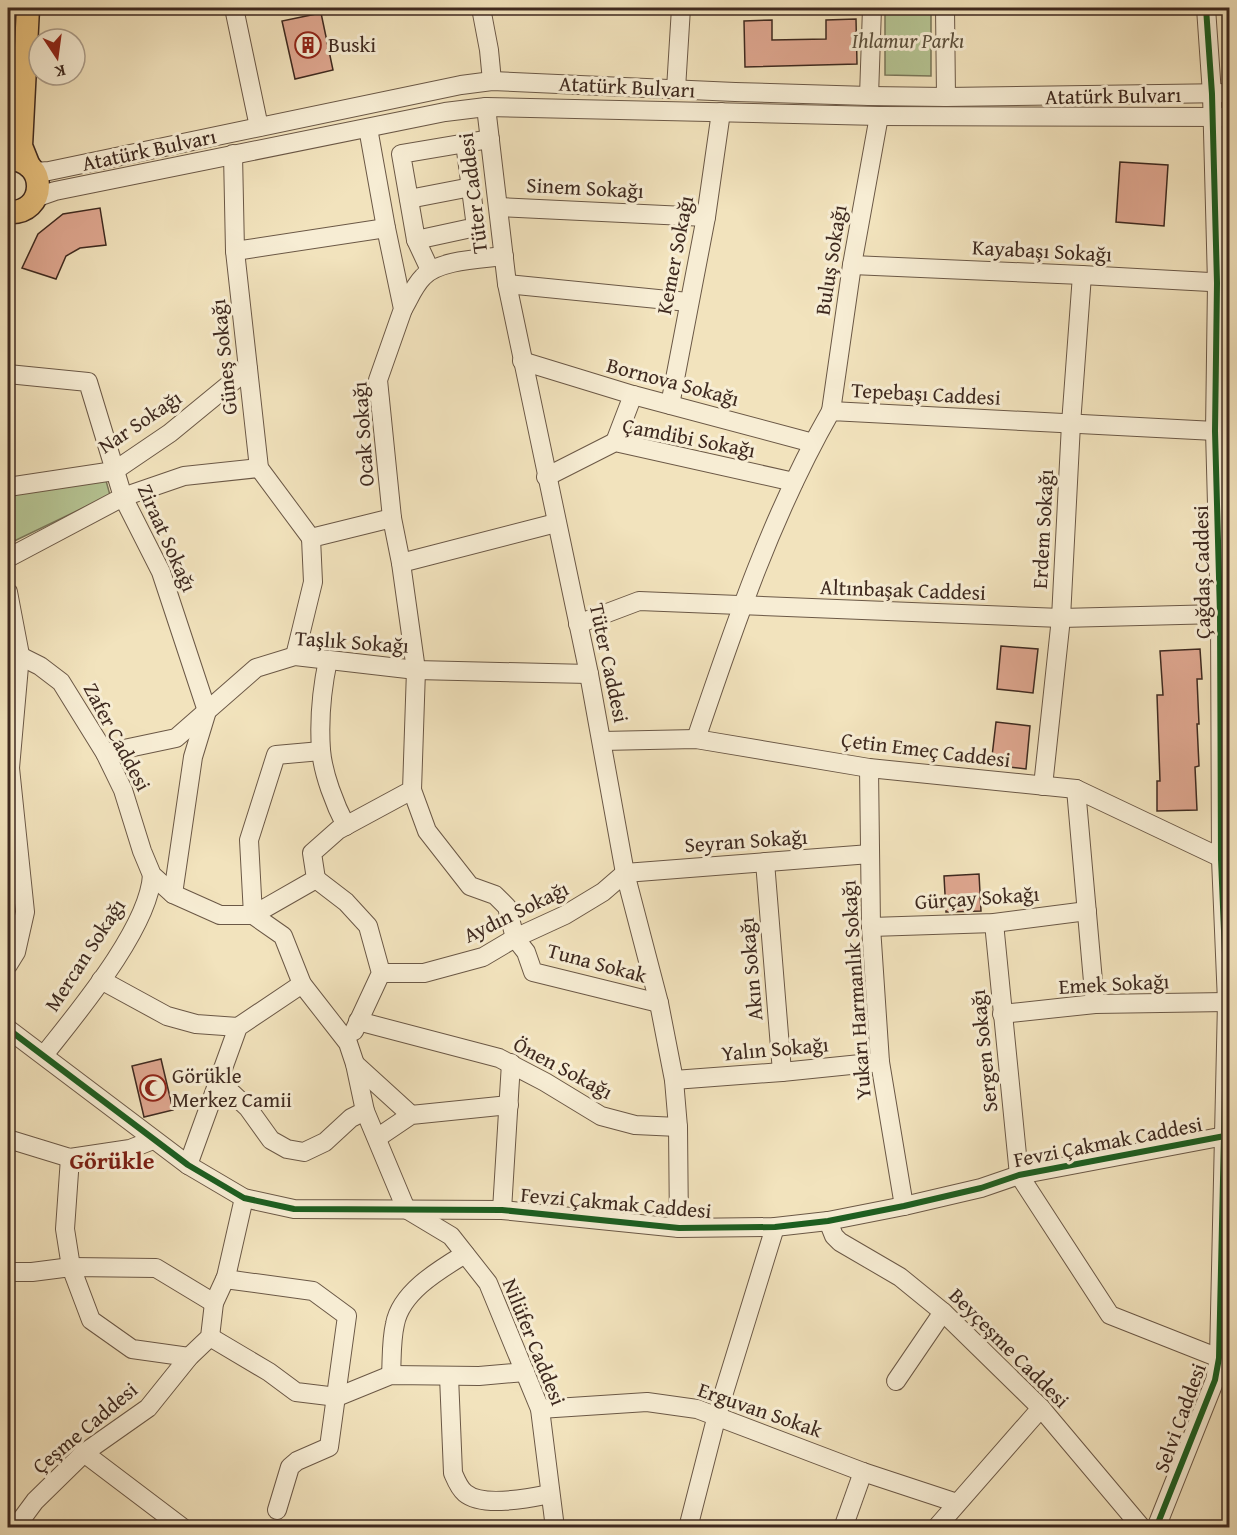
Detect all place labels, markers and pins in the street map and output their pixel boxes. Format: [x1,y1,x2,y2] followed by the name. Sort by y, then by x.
[328,29,376,60] place label: Buski
[293,30,323,60] building icon: Buski
[172,1060,292,1115] place label: Görükle Merkez Camii
[138,1073,168,1103] mosque icon: Görükle Merkez Camii

